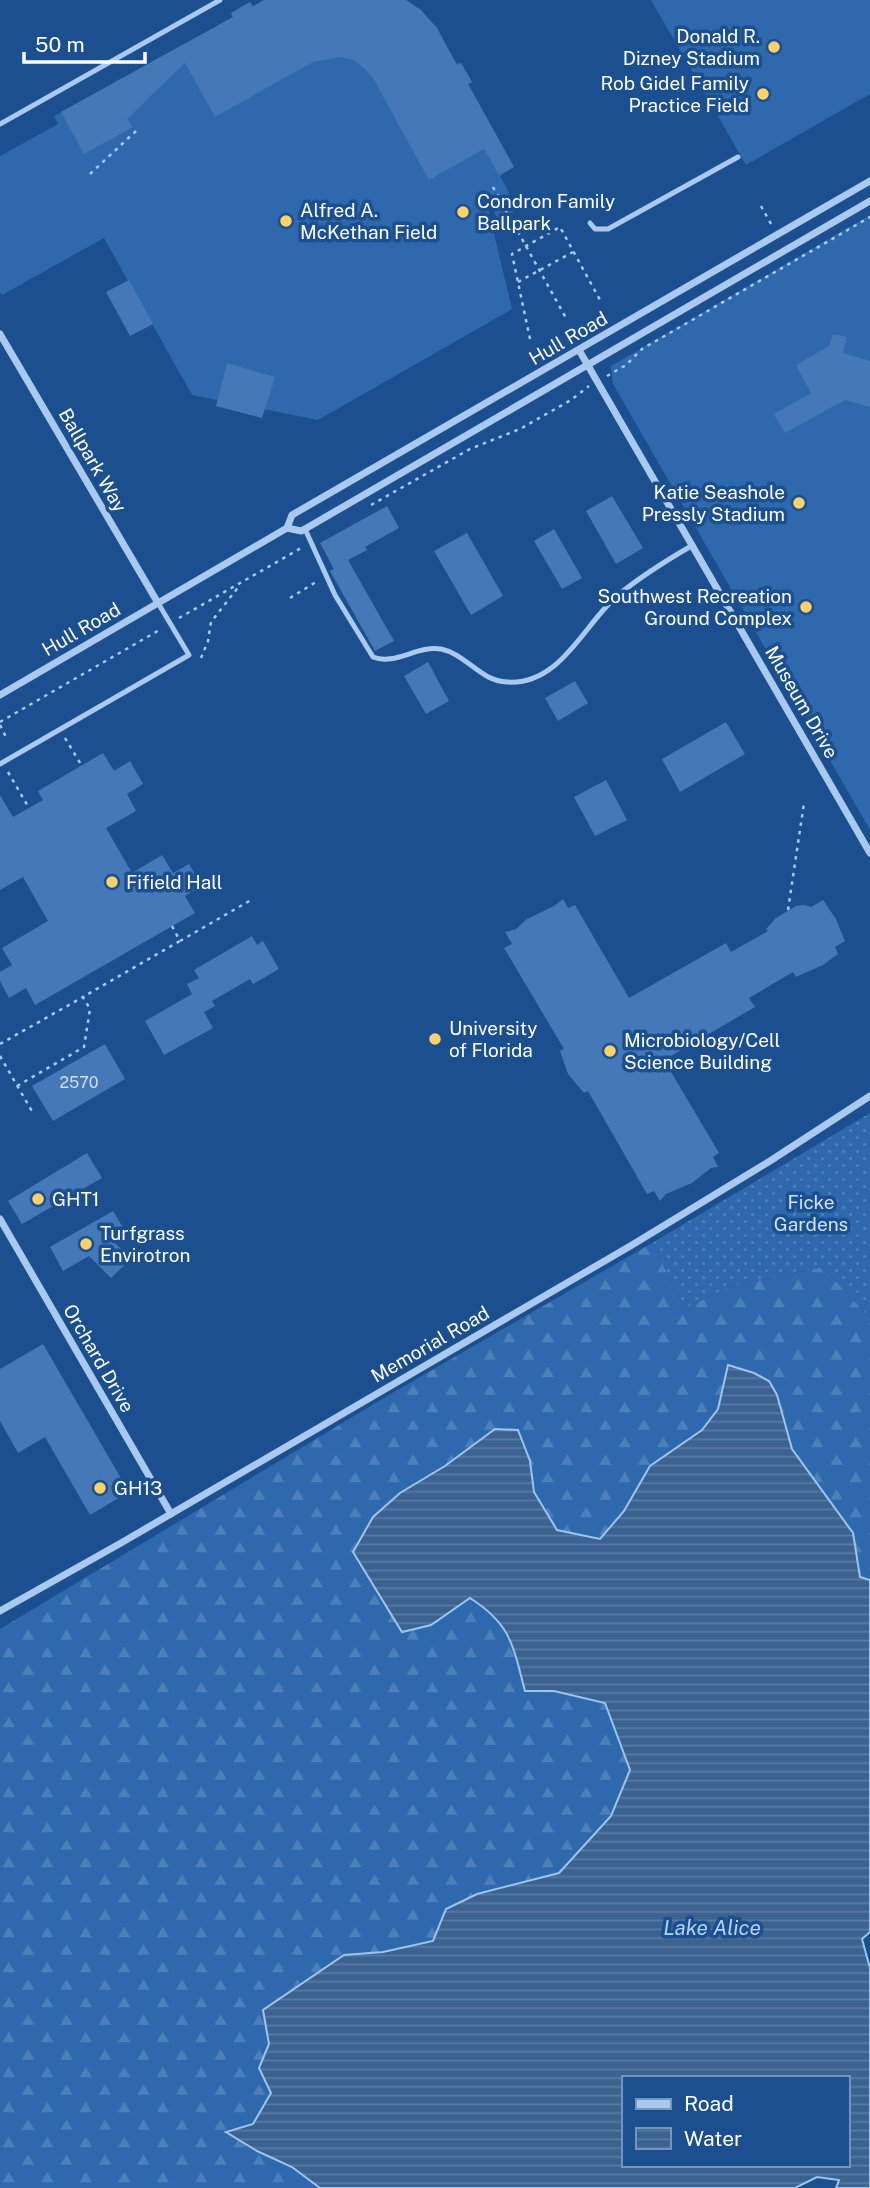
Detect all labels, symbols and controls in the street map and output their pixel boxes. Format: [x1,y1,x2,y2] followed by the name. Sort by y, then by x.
[24,21,145,65] scale bar
[623,25,760,69] place label: Donald R. Dizney Stadium
[35,32,85,57] text: 50 m
[766,39,782,55] marker: Donald R. Dizney Stadium
[600,72,749,116] place label: Rob Gidel Family Practice Field
[755,86,771,102] marker: Rob Gidel Family Practice Field
[477,190,615,234] place label: Condron Family Ballpark
[300,199,437,243] place label: Alfred A. McKethan Field
[455,204,471,220] marker: Condron Family Ballpark
[278,213,294,229] marker: Alfred A. McKethan Field
[525,307,611,369] street label: Hull Road
[54,404,132,516] street label: Ballpark Way
[642,481,785,525] place label: Katie Seashole Pressly Stadium
[791,495,807,511] marker: Katie Seashole Pressly Stadium
[597,585,792,629] place label: Southwest Recreation Ground Complex
[38,598,124,660] street label: Hull Road
[798,599,814,615] marker: Southwest Recreation Ground Complex
[761,642,843,762] street label: Museum Drive
[126,871,222,893] place label: Fifield Hall
[104,874,120,890] marker: Fifield Hall
[449,1017,537,1061] place label: University of Florida
[624,1029,780,1073] place label: Microbiology/Cell Science Building
[427,1031,443,1047] marker: University of Florida
[602,1043,618,1059] marker: Microbiology/Cell Science Building
[60,1073,99,1092] house number: 2570
[52,1188,100,1210] place label: GHT1
[30,1191,46,1207] marker: GHT1
[774,1191,848,1235] park label: Ficke Gardens
[100,1222,191,1266] place label: Turfgrass Envirotron
[78,1236,94,1252] marker: Turfgrass Envirotron
[59,1300,139,1416] street label: Orchard Drive
[367,1301,493,1387] street label: Memorial Road
[114,1477,162,1499] place label: GH13
[92,1480,108,1496] marker: GH13
[663,1915,761,1940] water label: Lake Alice
[622,2076,849,2167] legend
[684,2091,734,2116] text: Road
[684,2126,742,2151] text: Water

